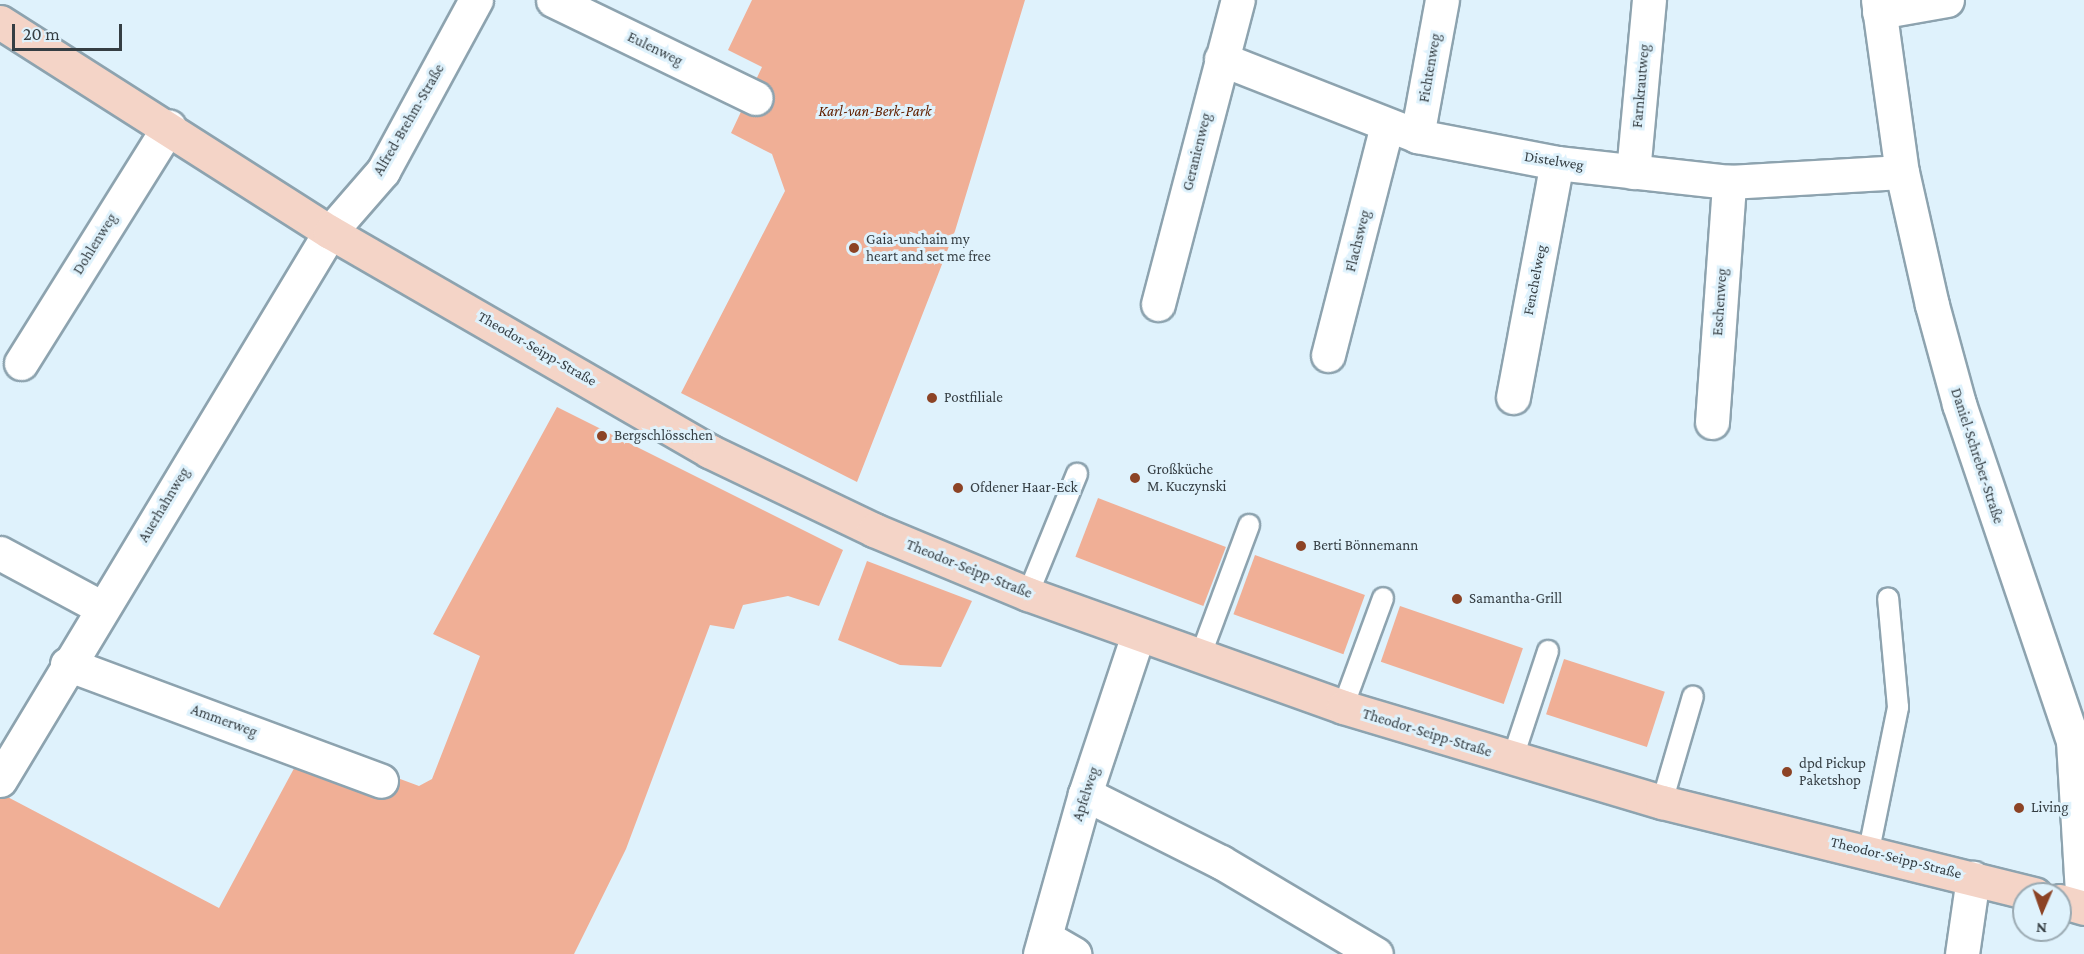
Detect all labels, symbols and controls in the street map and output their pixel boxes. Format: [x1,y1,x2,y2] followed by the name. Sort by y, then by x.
[15,12,124,50] scale bar
[23,24,60,44] text: 20 m
[624,28,686,70] street label: Eulenweg
[1415,32,1445,104] street label: Fichtenweg
[1628,43,1654,129] street label: Farnkrautweg
[370,61,448,179] street label: Alfred-Brehm-Straße
[818,103,932,121] park label: Karl-van-Berk-Park
[1179,111,1215,193] street label: Geranienweg
[1523,147,1585,175] street label: Distelweg
[1342,208,1374,274] street label: Flachsweg
[69,210,121,278] street label: Dohlenweg
[866,230,991,265] place label: Gaia-unchain my heart and set me free
[847,241,861,255] marker: Gaia-unchain my heart and set me free
[1519,243,1551,317] street label: Fenchelweg
[1709,268,1731,336] street label: Eschenweg
[474,308,600,390] street label: Theodor-Seipp-Straße
[1947,386,2007,526] street label: Daniel-Schreber-Straße
[944,389,1003,407] place label: Postfiliale
[925,391,939,405] marker: Postfiliale
[614,427,713,445] place label: Bergschlösschen
[595,429,609,443] marker: Bergschlösschen
[1147,460,1226,495] place label: Großküche M. Kuczynski
[135,464,193,546] street label: Auerhahnweg
[1128,471,1142,485] marker: Großküche M. Kuczynski
[970,479,1078,497] place label: Ofdener Haar-Eck
[951,481,965,495] marker: Ofdener Haar-Eck
[903,536,1035,602] street label: Theodor-Seipp-Straße
[1313,537,1418,555] place label: Berti Bönnemann
[1294,539,1308,553] marker: Berti Bönnemann
[1469,590,1562,608] place label: Samantha-Grill
[1450,592,1464,606] marker: Samantha-Grill
[188,701,260,741] street label: Ammerweg
[1360,705,1494,761] street label: Theodor-Seipp-Straße
[1799,754,1866,789] place label: dpd Pickup Paketshop
[1069,765,1103,823] street label: Apfelweg
[1780,765,1794,779] marker: dpd Pickup Paketshop
[2031,799,2069,817] place label: Living
[2012,801,2026,815] marker: Living
[1829,833,1963,883] street label: Theodor-Seipp-Straße
[2012,882,2072,942] north arrow
[2036,920,2047,937] text: N

